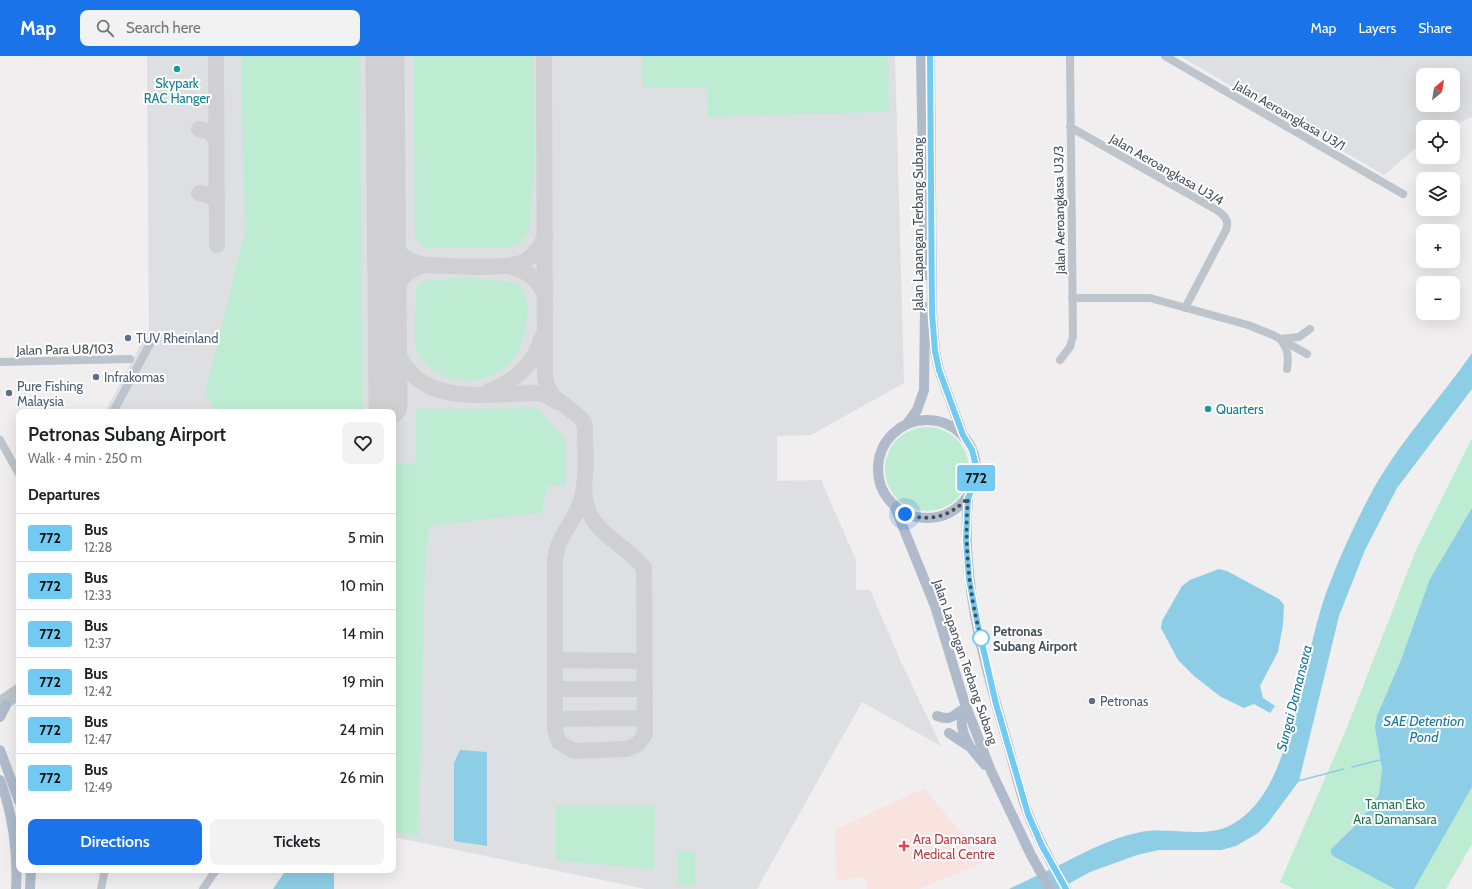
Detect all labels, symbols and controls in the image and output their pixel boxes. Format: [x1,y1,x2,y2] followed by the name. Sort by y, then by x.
[80,10,360,46] search box
[20,17,56,40] text: Map
[94,17,116,39] icon: search
[126,19,201,37] text: Search here
[1311,19,1336,37] text: Map
[1358,19,1396,37] text: Layers
[1418,19,1452,37] text: Share
[172,64,182,74] marker: Skypark RAC Hanger
[1416,68,1460,112] north arrow
[1416,68,1460,320] map controls
[144,75,211,106] place label: Skypark RAC Hanger
[1231,76,1349,153] street label: Jalan Aeroangkasa U3/1
[1416,120,1460,164] button: locate
[1106,129,1227,208] street label: Jalan Aeroangkasa U3/4
[910,137,926,312] street label: Jalan Lapangan Terbang Subang
[1050,145,1068,276] street label: Jalan Aeroangkasa U3/3
[1416,172,1460,216] button: layers
[1416,224,1460,268] button: +
[1416,276,1460,320] button: −
[136,330,218,346] place label: TUV Rheinland
[123,333,133,343] marker: TUV Rheinland
[15,340,114,358] street label: Jalan Para U8/103
[104,369,165,385] place label: Infrakomas
[91,372,101,382] marker: Infrakomas
[17,378,84,409] place label: Pure Fishing Malaysia
[4,388,14,398] marker: Pure Fishing Malaysia
[1216,401,1264,417] place label: Quarters
[1203,404,1213,414] marker: Quarters
[342,422,384,464] button: heart
[28,423,226,446] text: Petronas Subang Airport
[28,450,142,466] text: Walk · 4 min · 250 m
[953,465,999,491] line badge: 772
[965,469,987,487] text: 772
[28,486,100,504] text: Departures
[895,504,915,524] your location
[84,521,108,539] text: Bus
[39,529,61,547] text: 772
[348,529,384,547] text: 5 min
[84,539,112,555] text: 12:28
[84,569,108,587] text: Bus
[930,576,1002,747] street label: Jalan Lapangan Terbang Subang
[39,577,61,595] text: 772
[341,577,384,595] text: 10 min
[84,587,112,603] text: 12:33
[84,617,108,635] text: Bus
[993,623,1078,654] place label: Petronas Subang Airport
[39,625,61,643] text: 772
[342,625,384,643] text: 14 min
[972,629,990,647] marker: Petronas Subang Airport
[84,635,111,651] text: 12:37
[1272,643,1316,753] water label: Sungai Damansara
[84,665,108,683] text: Bus
[39,673,61,691] text: 772
[342,673,384,691] text: 19 min
[84,683,112,699] text: 12:42
[1100,693,1149,709] place label: Petronas
[1087,696,1097,706] marker: Petronas
[1384,712,1464,746] water label: SAE Detention Pond
[84,713,108,731] text: Bus
[39,721,61,739] text: 772
[339,721,384,739] text: 24 min
[84,731,112,747] text: 12:47
[84,761,108,779] text: Bus
[39,769,61,787] text: 772
[340,769,384,787] text: 26 min
[84,779,113,795] text: 12:49
[1353,796,1438,827] park label: Taman Eko Ara Damansara
[28,819,202,865] button: Directions
[210,819,384,865] button: Tickets
[913,831,997,862] place label: Ara Damansara Medical Centre
[898,840,910,852] marker: Ara Damansara Medical Centre

